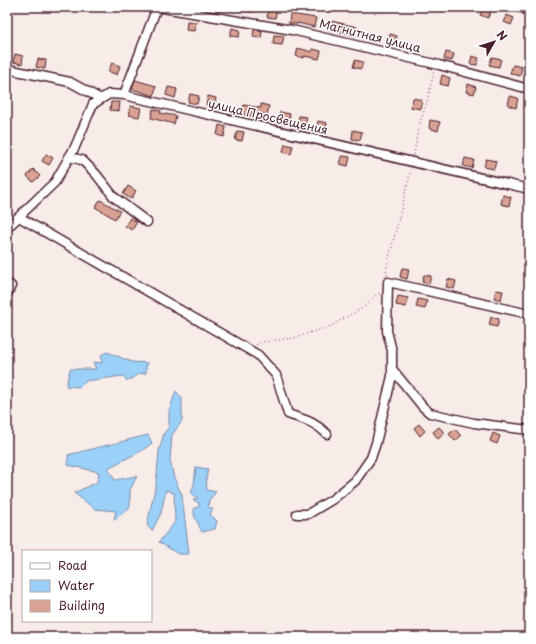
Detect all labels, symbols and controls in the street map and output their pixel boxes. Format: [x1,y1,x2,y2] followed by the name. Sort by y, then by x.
[318,14,423,56] street label: Магнитная улица
[474,22,514,62] north arrow
[493,27,512,44] text: N
[207,94,330,139] street label: улица Просвещения
[22,550,152,622] legend
[58,556,87,574] text: Road
[58,576,95,594] text: Water
[58,596,105,614] text: Building

